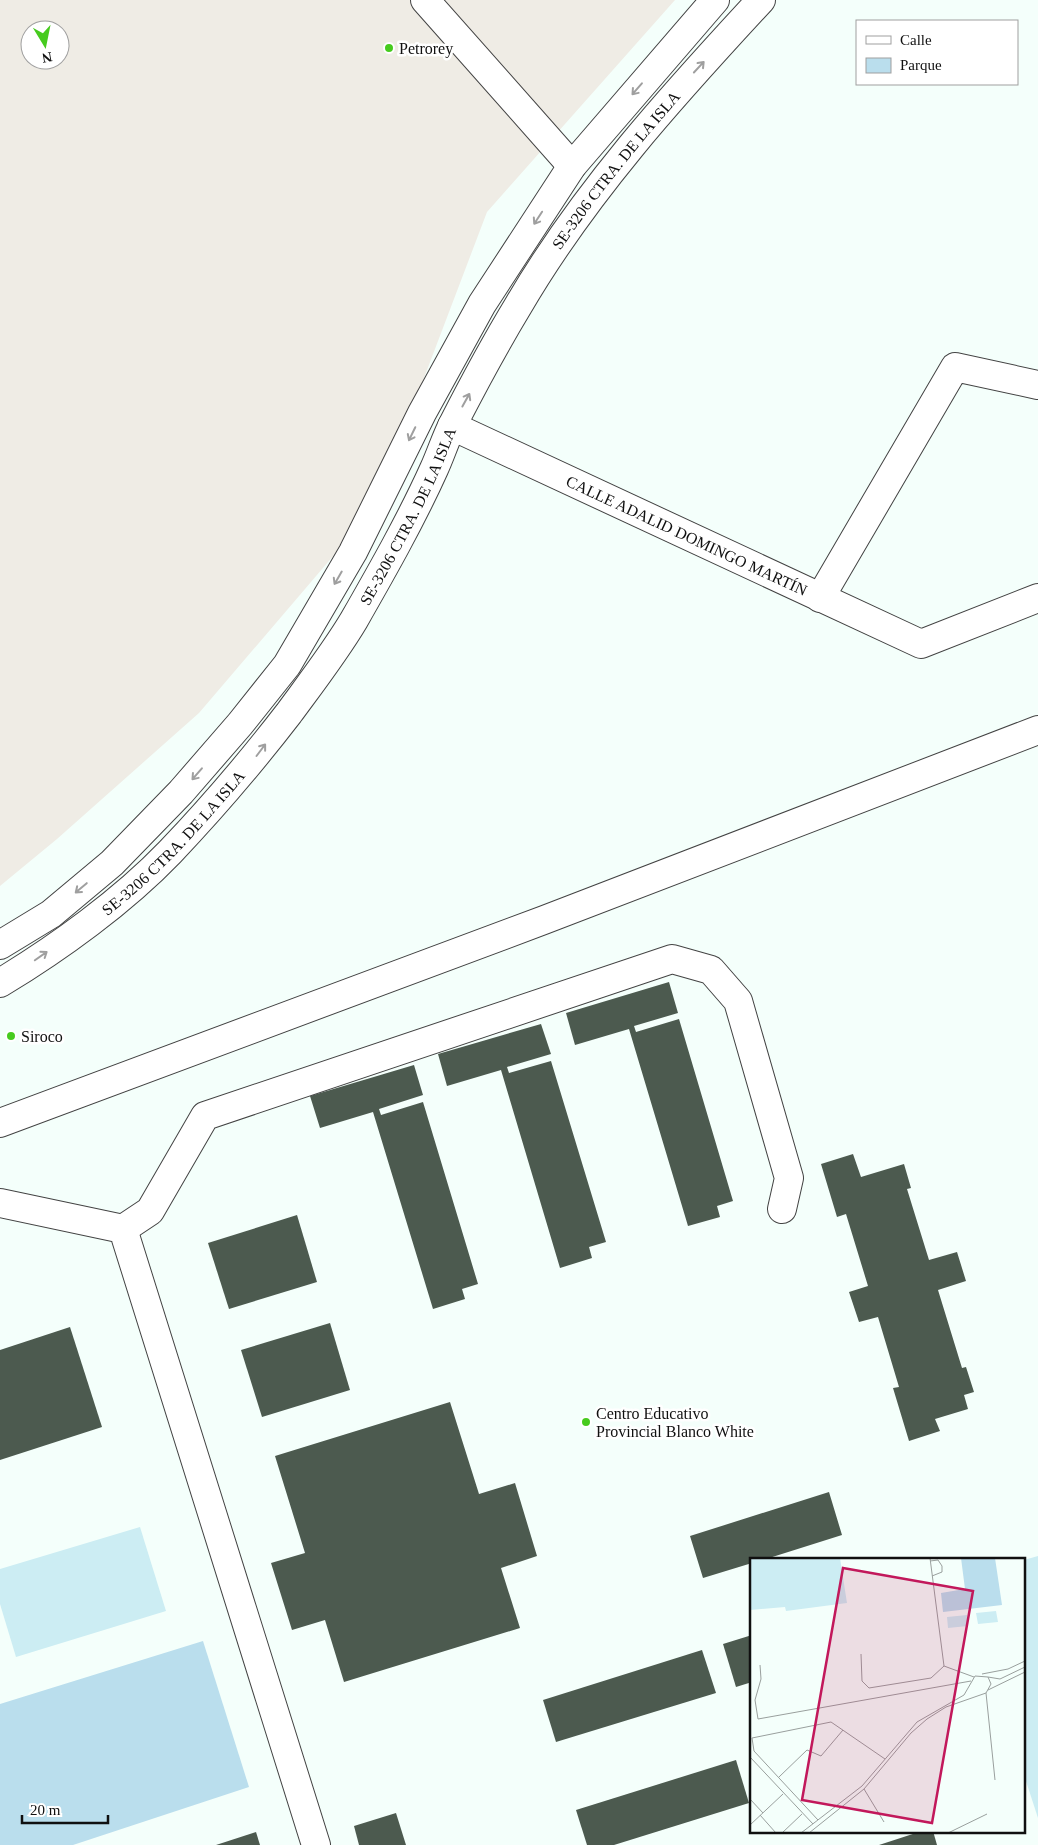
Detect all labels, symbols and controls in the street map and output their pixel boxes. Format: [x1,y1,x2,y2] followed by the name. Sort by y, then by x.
[20,20,70,70] north arrow
[856,20,1018,85] legend
[900,32,932,48] text: Calle
[399,40,453,58] place label: Petrorey
[383,42,395,54] marker: Petrorey
[41,49,53,66] text: N
[900,57,942,73] text: Parque
[693,61,705,74] one-way arrow
[631,83,643,96] one-way arrow
[549,88,683,252] street label: SE-3206 CTRA. DE LA ISLA
[533,211,543,225] one-way arrow
[461,392,471,407] one-way arrow
[356,424,459,608] street label: SE-3206 CTRA. DE LA ISLA
[407,426,417,441] one-way arrow
[564,472,810,599] street label: CALLE ADALID DOMINGO MARTÍN
[332,570,342,585] one-way arrow
[255,744,266,757] one-way arrow
[99,767,248,919] street label: SE-3206 CTRA. DE LA ISLA
[191,767,202,780] one-way arrow
[75,883,88,894] one-way arrow
[34,951,48,961] one-way arrow
[21,1028,63,1045] place label: Siroco
[5,1030,17,1042] marker: Siroco
[596,1405,754,1440] place label: Centro Educativo Provincial Blanco White
[580,1416,592,1428] marker: Centro Educativo Provincial Blanco White
[750,1558,1026,1832] inset map
[22,1792,109,1824] scale bar
[30,1802,61,1818] text: 20 m

